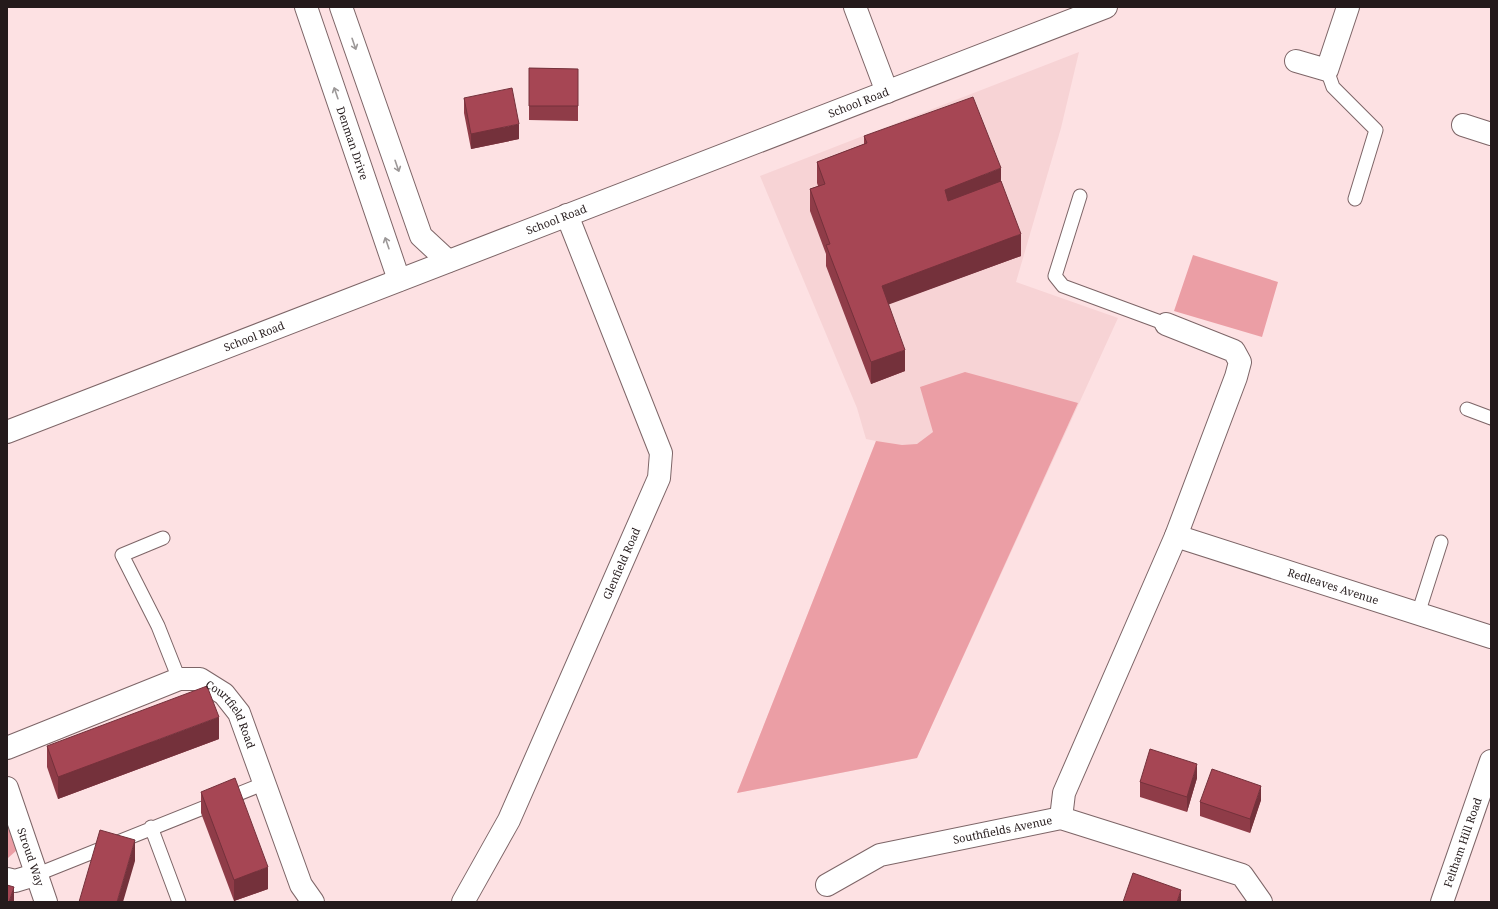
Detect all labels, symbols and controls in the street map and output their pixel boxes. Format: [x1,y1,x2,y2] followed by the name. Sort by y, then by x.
[350,37,358,49] one-way arrow
[826,84,891,121] street label: School Road
[331,88,339,100] one-way arrow
[333,104,372,182] street label: Denman Drive
[394,160,401,173] one-way arrow
[524,200,589,238] street label: School Road
[382,237,390,249] one-way arrow
[221,317,287,354] street label: School Road
[599,525,643,602] street label: Glenfield Road
[1286,564,1381,608] street label: Redleaves Avenue
[203,676,259,751] street label: Courtfield Road
[1440,795,1485,889] street label: Feltham Hill Road
[952,812,1053,847] street label: Southfields Avenue
[14,826,48,889] street label: Stroud Way

